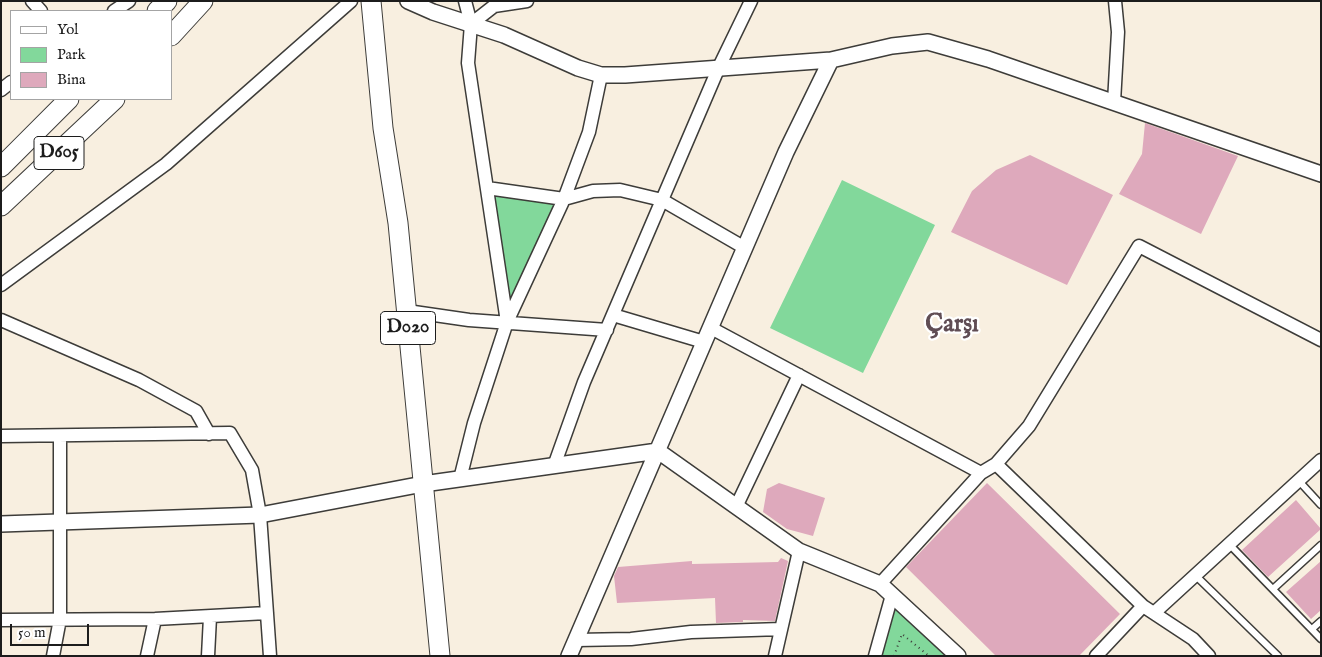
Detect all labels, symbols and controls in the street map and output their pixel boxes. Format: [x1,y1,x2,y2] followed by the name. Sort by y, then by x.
[10,10,172,100] legend
[57,20,78,39] text: Yol
[57,45,86,64] text: Park
[57,70,85,89] text: Bina
[34,136,84,170] road number: D605
[925,311,979,341] district label: Çarşı
[380,312,436,344] road number: D020
[12,614,91,646] scale bar
[18,623,46,642] text: 50 m

